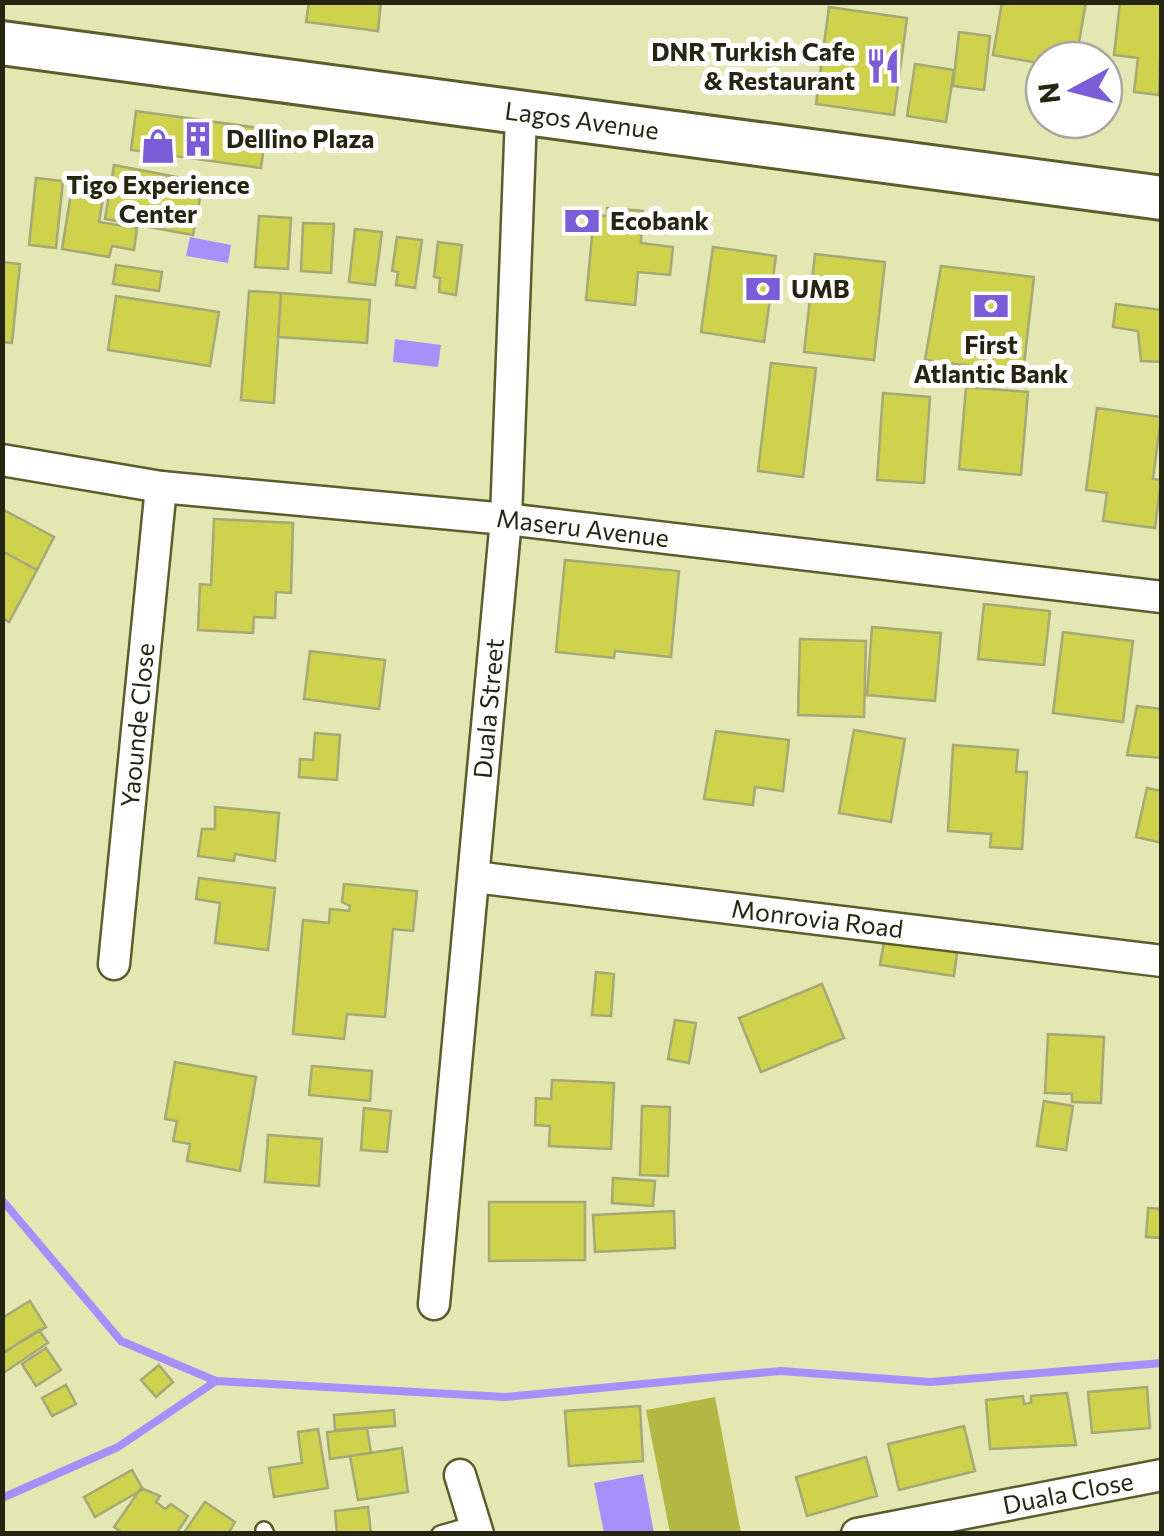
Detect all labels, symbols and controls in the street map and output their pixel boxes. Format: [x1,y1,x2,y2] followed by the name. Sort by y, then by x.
[651,36,855,95] place label: DNR Turkish Cafe & Restaurant
[1024,40,1124,140] north arrow
[864,47,902,85] restaurant icon: DNR Turkish Cafe & Restaurant
[1030,81,1066,106] text: N
[503,94,661,145] street label: Lagos Avenue
[179,120,217,158] building icon: Dellino Plaza
[226,123,375,153] place label: Dellino Plaza
[139,127,177,165] shop icon: Tigo Experience Center
[66,169,250,228] place label: Tigo Experience Center
[563,202,601,240] bank icon: Ecobank
[610,205,709,235] place label: Ecobank
[744,270,782,308] bank icon: UMB
[791,273,850,303] place label: UMB
[972,287,1010,325] bank icon: First Atlantic Bank
[914,329,1069,388] place label: First Atlantic Bank
[495,502,671,552] street label: Maseru Avenue
[466,637,509,780] street label: Duala Street
[114,641,160,809] street label: Yaounde Close
[730,893,905,943] street label: Monrovia Road
[1000,1465,1136,1519] street label: Duala Close

